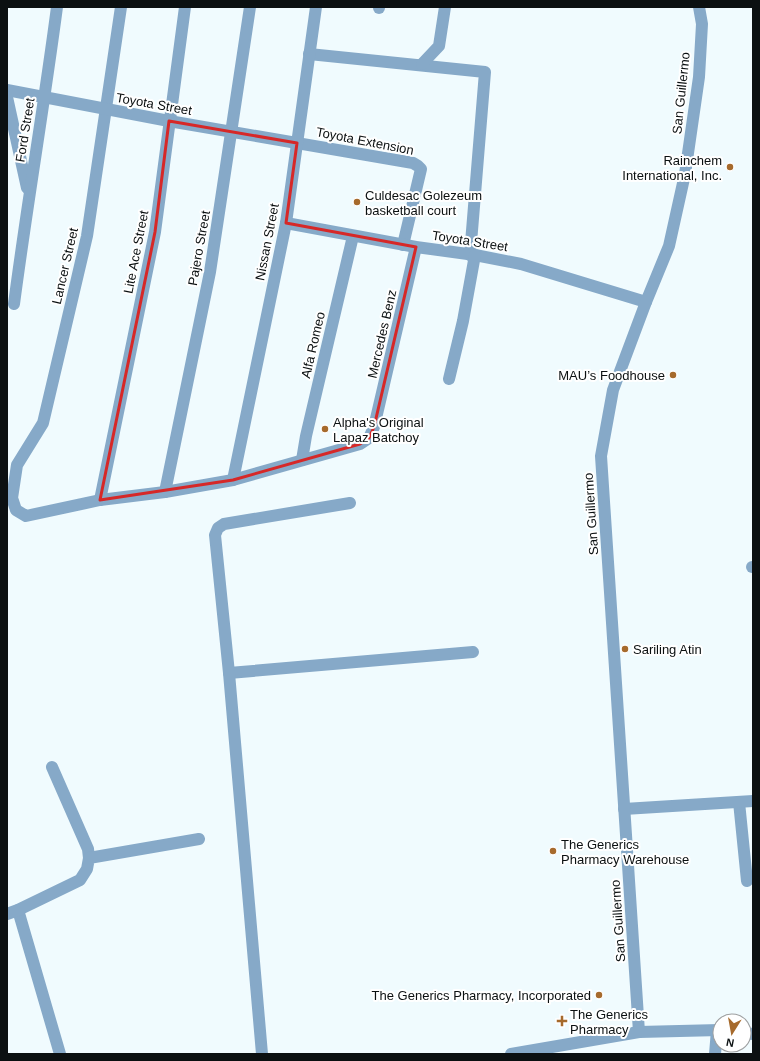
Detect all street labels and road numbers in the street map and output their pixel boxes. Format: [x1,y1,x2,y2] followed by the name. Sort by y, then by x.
[669,51,693,135] street label: San Guillermo
[115,90,193,118] street label: Toyota Street
[13,96,38,163] street label: Ford Street
[315,124,415,158] street label: Toyota Extension
[252,202,282,282] street label: Nissan Street
[121,209,152,295] street label: Lite Ace Street
[185,209,213,287] street label: Pajero Street
[49,226,81,306] street label: Lancer Street
[431,228,509,254] street label: Toyota Street
[365,288,399,380] street label: Mercedes Benz
[298,310,328,380] street label: Alfa Romeo
[581,472,601,556] street label: San Guillermo
[608,879,628,963] street label: San Guillermo

